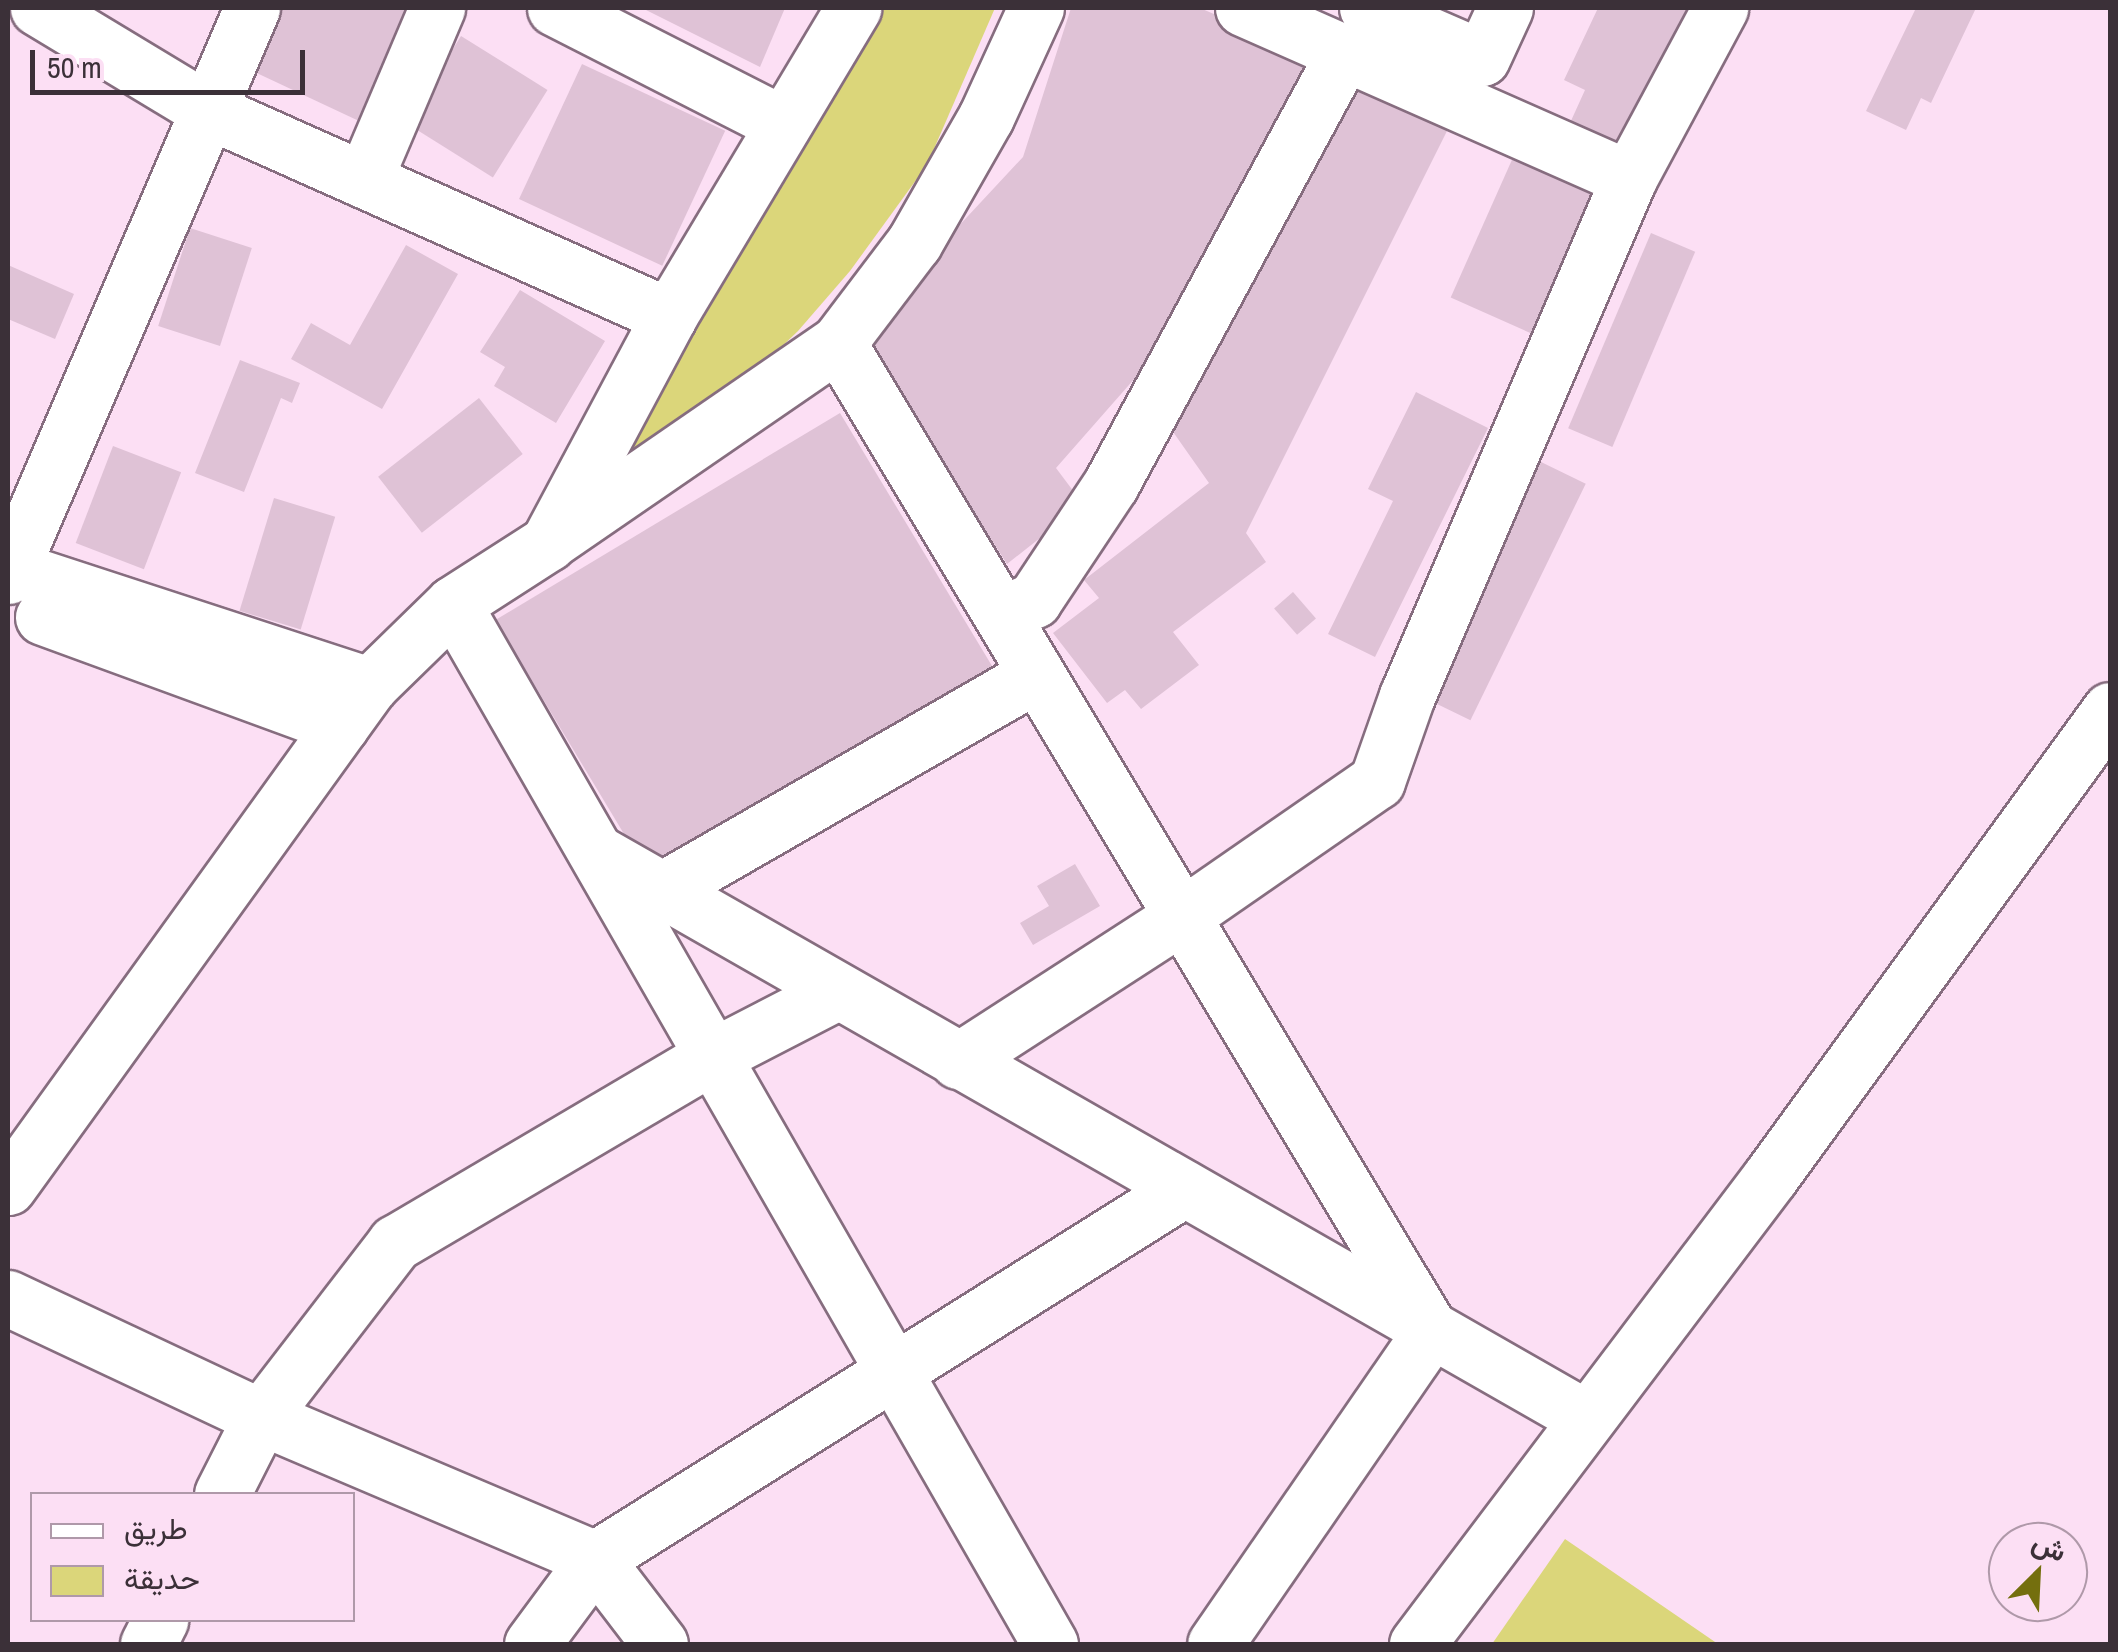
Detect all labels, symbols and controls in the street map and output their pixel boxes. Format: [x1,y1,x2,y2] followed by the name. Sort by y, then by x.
[35,30,310,92] scale bar
[47,47,102,87] text: 50 m
[30,1492,355,1622] legend
[124,1508,188,1548] text: طريق
[1988,1522,2088,1622] north arrow
[2026,1522,2072,1571] text: ش
[124,1558,200,1598] text: حديقة

